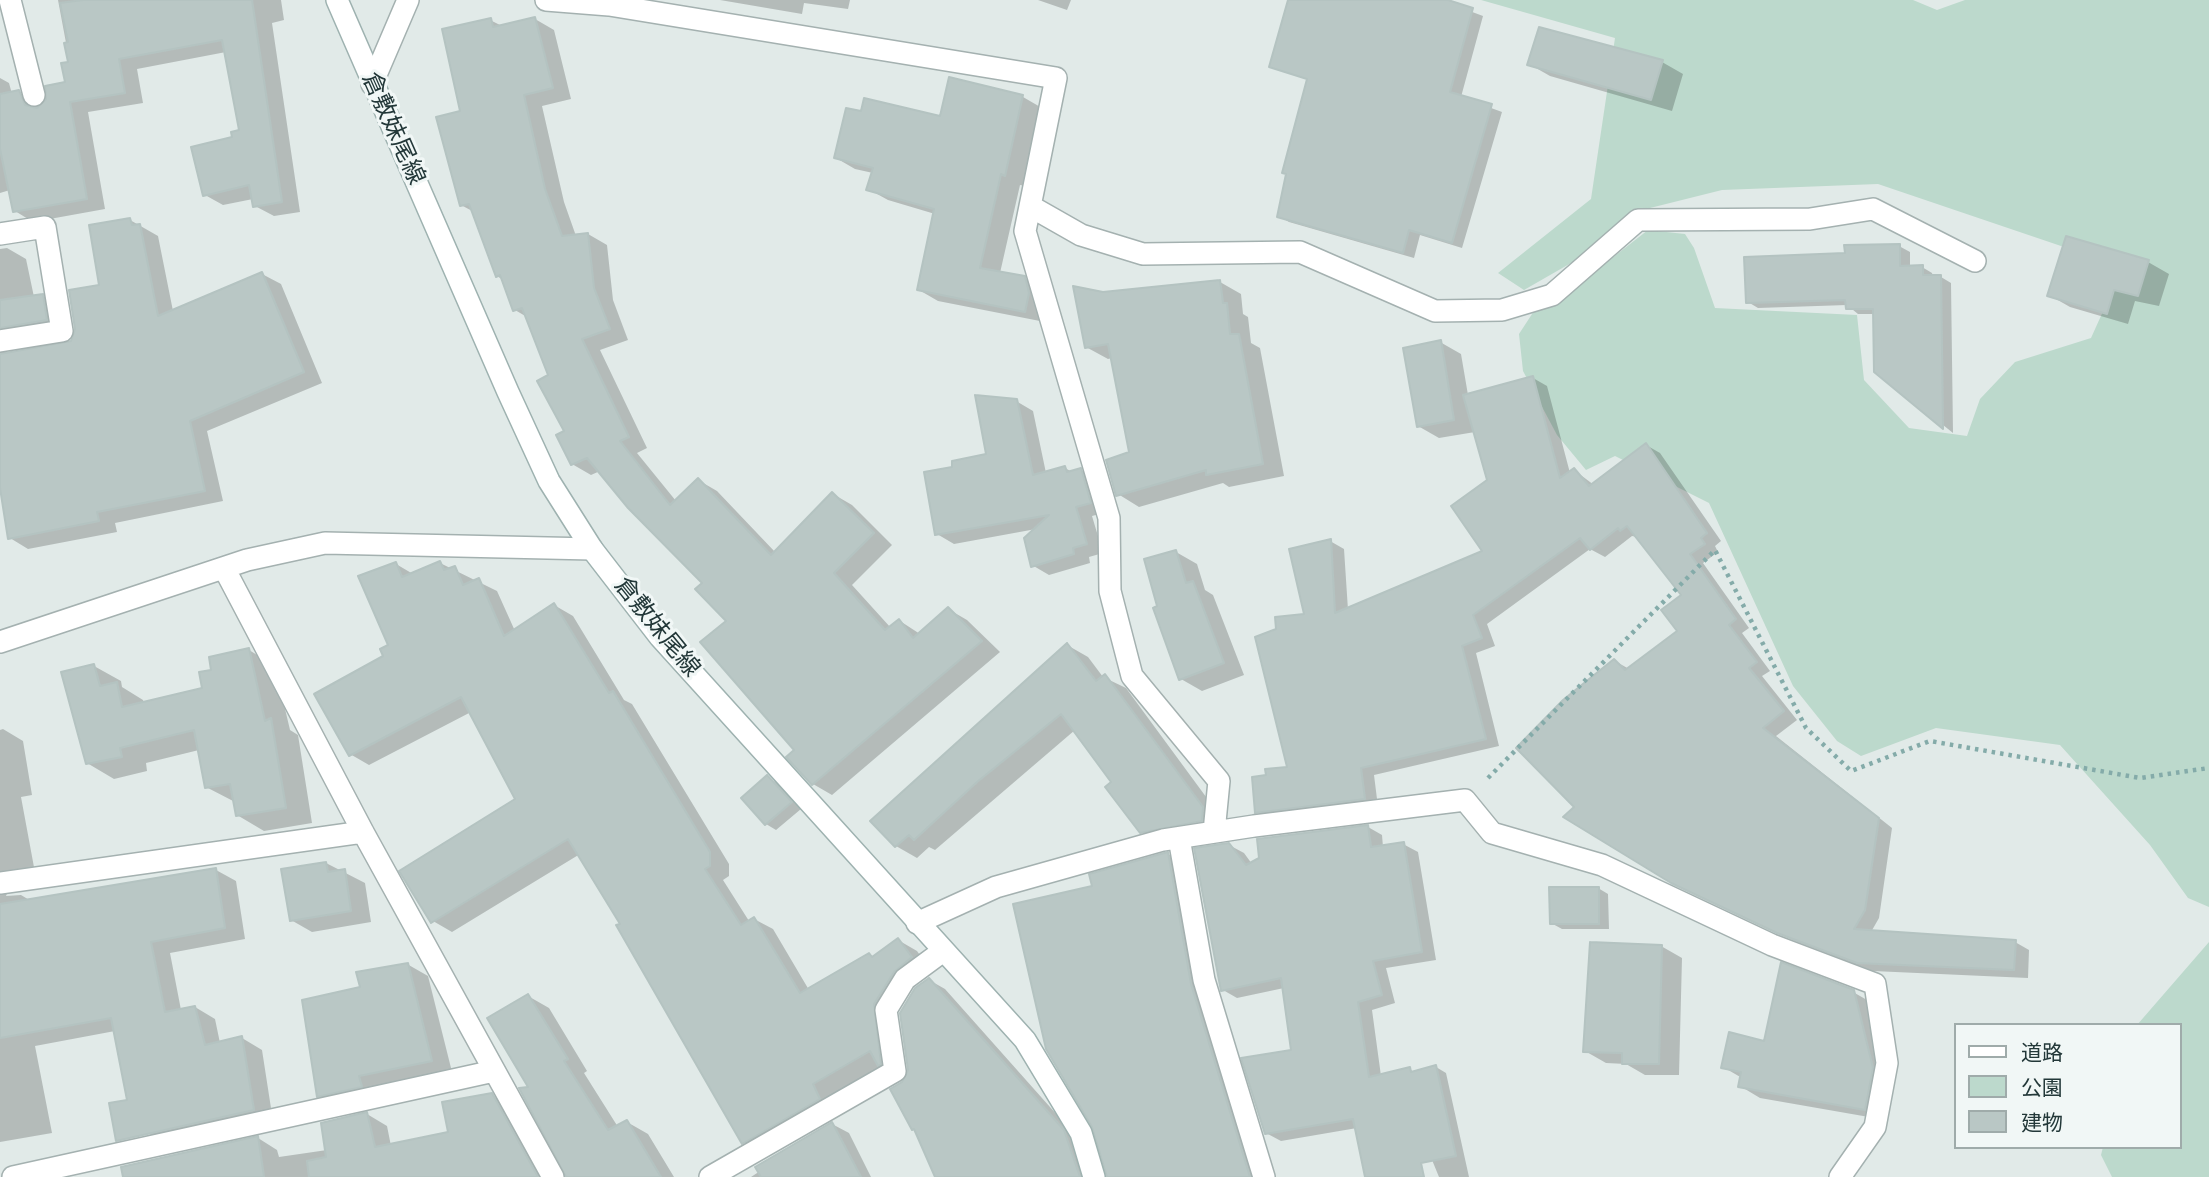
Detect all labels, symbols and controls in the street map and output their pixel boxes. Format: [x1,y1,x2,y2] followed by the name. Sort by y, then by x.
[354,68,430,190] street label: 倉敷妹尾線
[607,572,705,684] street label: 倉敷妹尾線
[1954,1023,2181,1149] legend
[2021,1038,2063,1068] text: 道路
[2021,1073,2063,1103] text: 公園
[2021,1108,2063,1138] text: 建物

